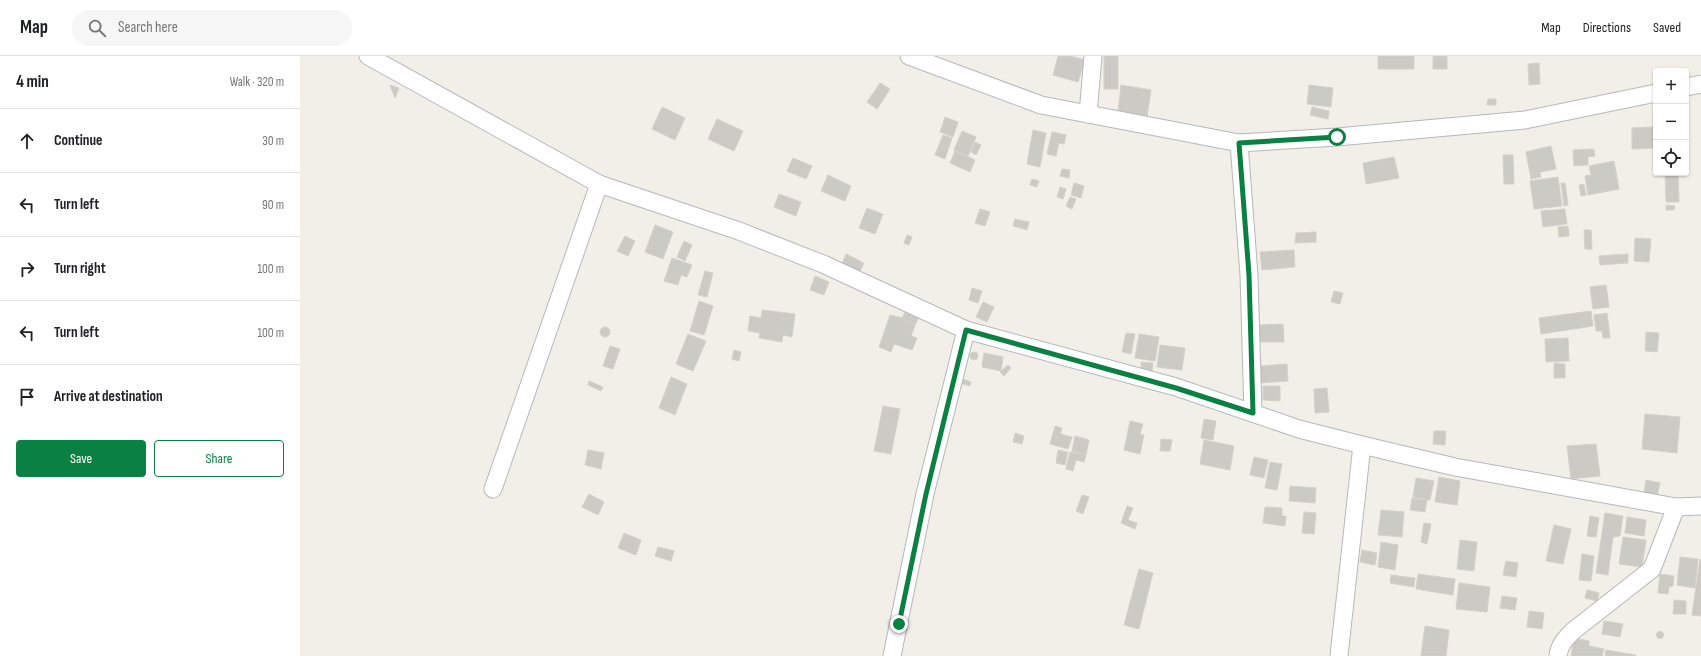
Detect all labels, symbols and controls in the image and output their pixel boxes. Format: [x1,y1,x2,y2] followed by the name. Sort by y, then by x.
[72,10,352,46] search box
[20,16,48,39] text: Map
[86,17,108,39] icon: search
[118,18,178,37] text: Search here
[1541,19,1561,36] text: Map
[1583,19,1631,36] text: Directions
[1653,19,1681,36] text: Saved
[1653,68,1689,176] map controls
[1653,68,1689,104] button: +
[16,72,49,92] text: 4 min
[230,74,284,90] text: Walk · 320 m
[1653,104,1689,140] button: −
[1328,128,1346,146] route start
[16,130,38,152] icon: ahead
[54,131,103,150] text: Continue
[262,133,284,149] text: 30 m
[1653,140,1689,176] button: locate
[16,194,38,216] icon: left
[54,195,99,214] text: Turn left
[262,197,284,213] text: 90 m
[16,258,38,280] icon: right
[54,259,106,278] text: Turn right
[257,261,284,277] text: 100 m
[16,322,38,344] icon: left
[54,323,99,342] text: Turn left
[257,325,284,341] text: 100 m
[16,386,38,408] icon: arrive
[54,387,163,406] text: Arrive at destination
[16,440,146,477] button: Save
[154,440,284,477] button: Share
[890,615,908,633] route end

